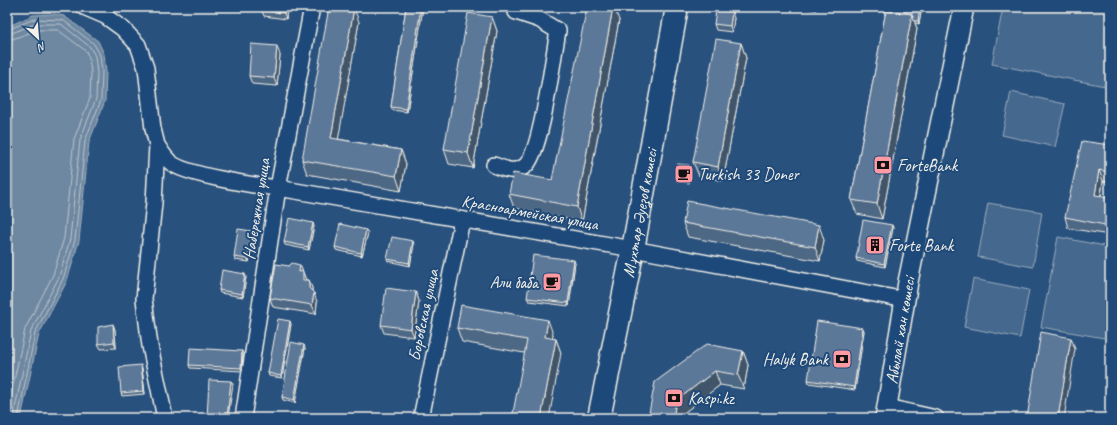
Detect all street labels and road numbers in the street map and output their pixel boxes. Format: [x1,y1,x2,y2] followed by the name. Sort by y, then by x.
[618,145,662,279] street label: Мұхтар Әуезов көшесі
[238,156,275,261] street label: Набережная улица
[460,190,601,235] street label: Красноармейская улица
[404,266,444,363] street label: Боровская улица
[881,273,920,385] street label: Абылай хан көшесі

